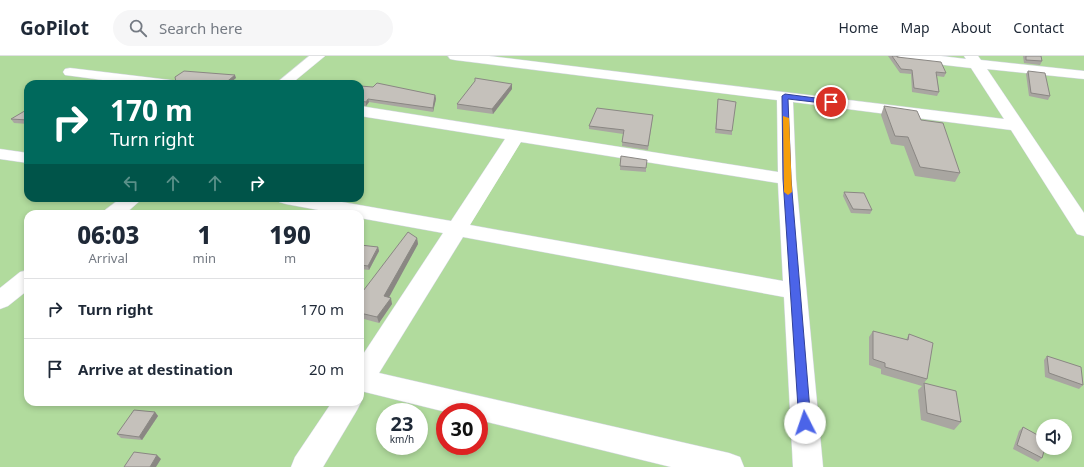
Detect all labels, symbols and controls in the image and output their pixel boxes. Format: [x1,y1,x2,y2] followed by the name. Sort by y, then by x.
[113,10,393,46] search box
[20,15,89,41] text: GoPilot
[127,17,149,39] icon: search
[159,18,242,38] text: Search here
[839,18,878,37] text: Home
[900,18,930,37] text: Map
[952,18,991,37] text: About
[1013,18,1064,37] text: Contact
[814,85,848,119] pin
[110,91,193,129] text: 170 m
[820,91,842,113] icon: arrive
[44,96,96,148] icon: right
[110,127,194,151] text: Turn right
[120,172,142,194] icon: left
[162,172,184,194] icon: ahead
[204,172,226,194] icon: ahead
[246,172,268,194] icon: right
[77,218,139,251] text: 06:03
[197,218,211,251] text: 1
[269,218,311,251] text: 190
[88,249,128,267] text: Arrival
[193,249,216,267] text: min
[284,249,296,267] text: m
[44,298,66,320] icon: right
[78,299,153,319] text: Turn right
[300,299,344,319] text: 170 m
[44,358,66,380] icon: arrive
[78,359,233,379] text: Arrive at destination
[309,359,344,379] text: 20 m
[784,402,826,444] position arrow
[436,403,488,455] speed limit sign: 30
[391,410,413,437] text: 23
[1036,419,1072,455] map controls
[1036,419,1072,455] button: sound
[390,432,414,446] text: km/h

